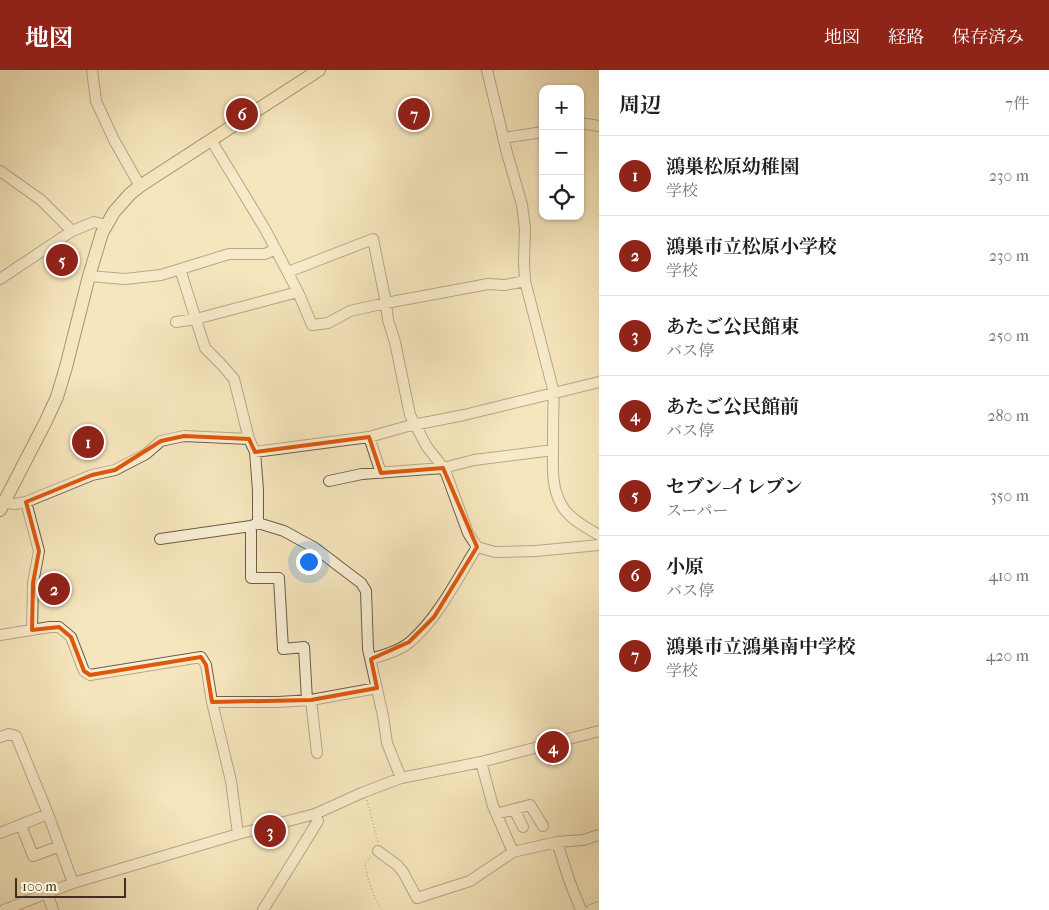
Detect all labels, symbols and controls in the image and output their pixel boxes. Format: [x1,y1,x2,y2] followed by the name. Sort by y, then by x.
[25,24,73,52] text: 地図
[824,27,860,48] text: 地図
[888,27,924,48] text: 経路
[952,27,1024,48] text: 保存済み
[539,85,584,220] map controls
[539,85,584,130] button: +
[619,93,661,117] text: 周辺
[1005,94,1029,113] text: 7件
[226,95,258,133] pin: 6
[398,95,430,133] pin: 7
[539,130,584,175] button: −
[666,156,799,178] text: 鴻巣松原幼稚園
[632,166,638,185] text: 1
[989,166,1029,185] text: 230 m
[539,175,584,220] button: locate
[666,181,698,200] text: 学校
[666,236,837,258] text: 鴻巣市立松原小学校
[46,241,78,279] pin: 5
[631,246,639,265] text: 2
[989,246,1029,265] text: 230 m
[666,261,698,280] text: 学校
[666,316,799,338] text: あたご公民館東
[632,326,638,345] text: 3
[988,326,1029,345] text: 250 m
[666,341,714,360] text: バス停
[666,396,799,418] text: あたご公民館前
[630,406,640,425] text: 4
[987,406,1029,425] text: 280 m
[666,421,714,440] text: バス停
[72,423,104,461] pin: 1
[666,476,802,498] text: セブン-イレブン
[632,486,638,505] text: 5
[990,486,1029,505] text: 350 m
[666,501,728,520] text: スーパー
[296,549,322,575] your location
[666,556,704,578] text: 小原
[631,566,639,585] text: 6
[988,566,1029,585] text: 410 m
[38,570,70,608] pin: 2
[666,581,714,600] text: バス停
[666,636,856,658] text: 鴻巣市立鴻巣南中学校
[631,646,639,665] text: 7
[986,646,1029,665] text: 420 m
[666,661,698,680] text: 学校
[537,728,569,766] pin: 4
[254,812,286,850] pin: 3
[15,875,126,898] scale bar
[22,878,57,895] text: 100 m

